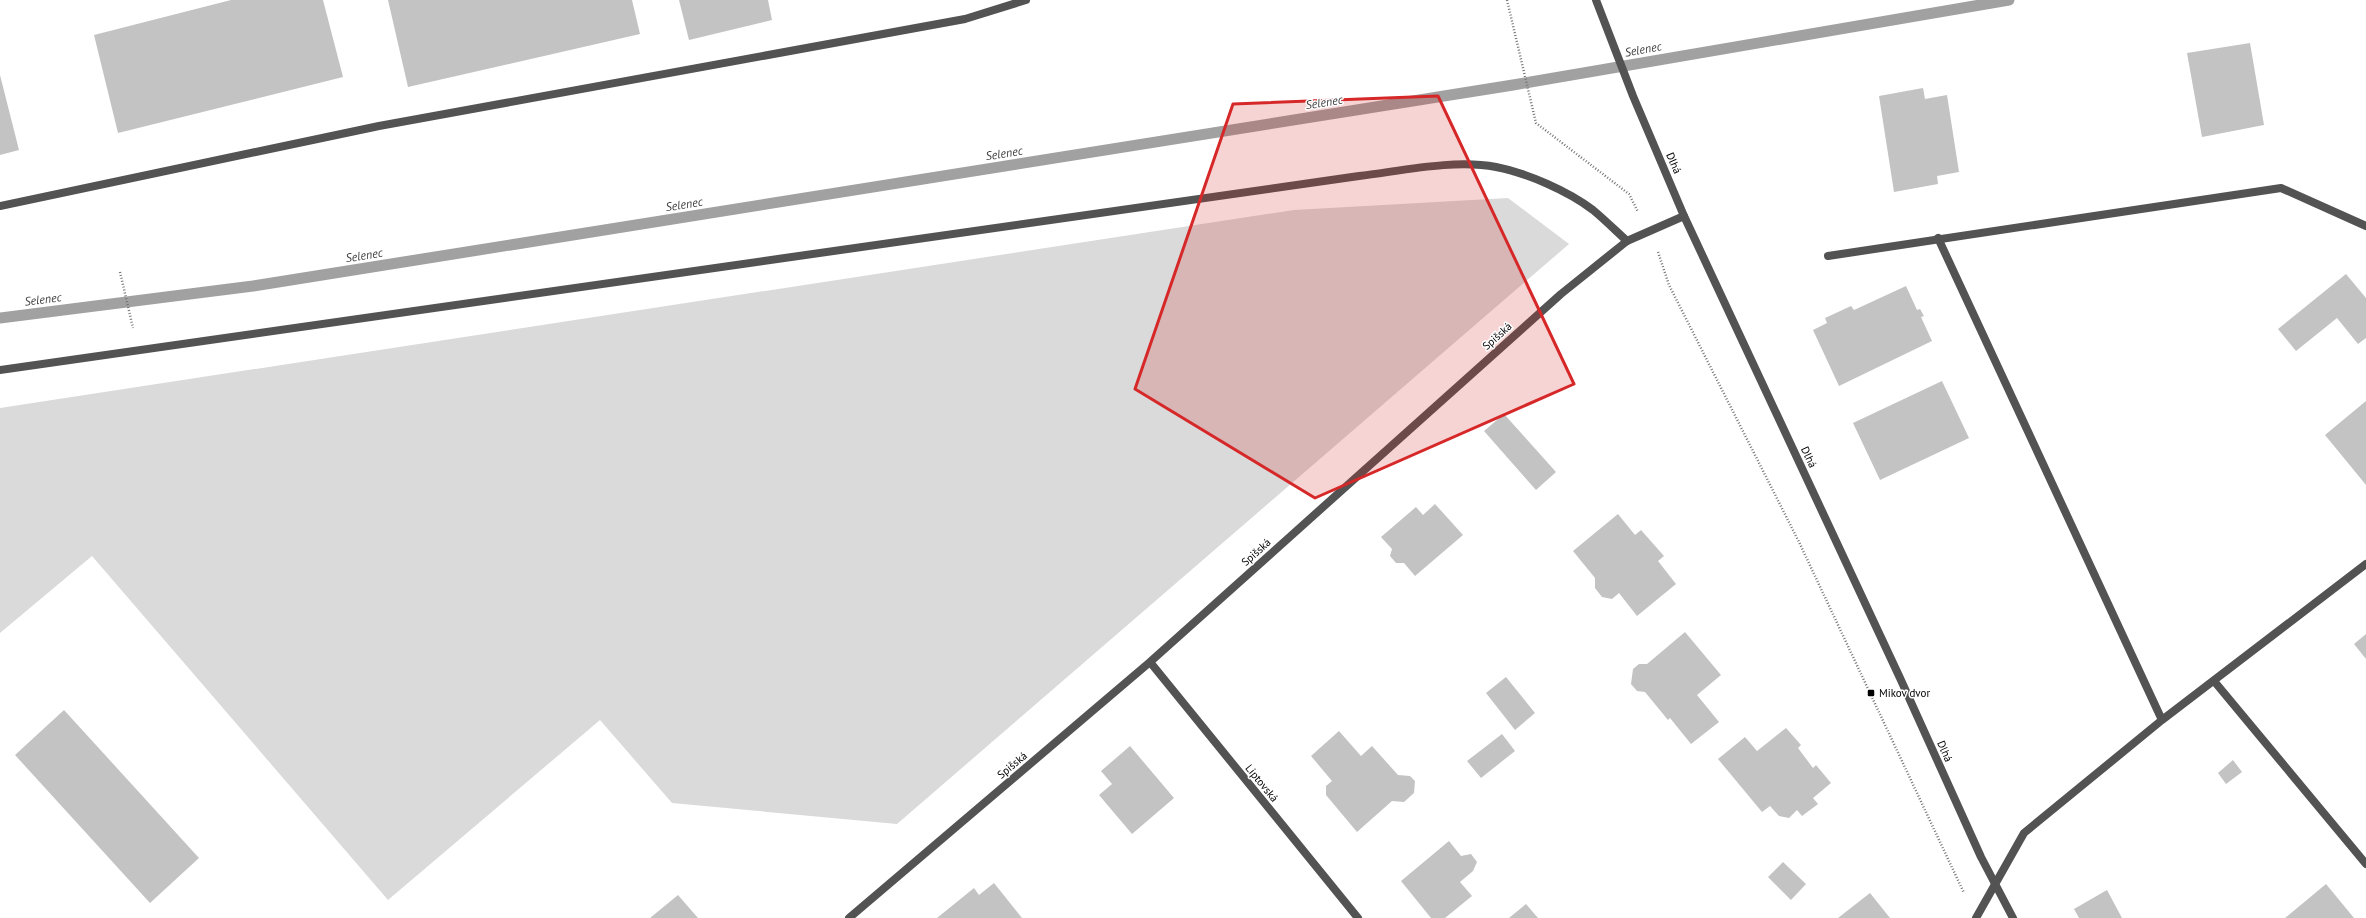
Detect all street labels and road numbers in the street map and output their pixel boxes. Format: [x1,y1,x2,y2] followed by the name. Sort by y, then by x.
[1663,150,1685,176] street label: Dlhá
[1479,319,1515,353] street label: Spišská
[1798,444,1820,470] street label: Dlhá
[1238,535,1274,569] street label: Spišská
[1934,738,1956,764] street label: Dlhá
[994,748,1030,782] street label: Spišská
[1243,761,1281,805] street label: Liptovská

